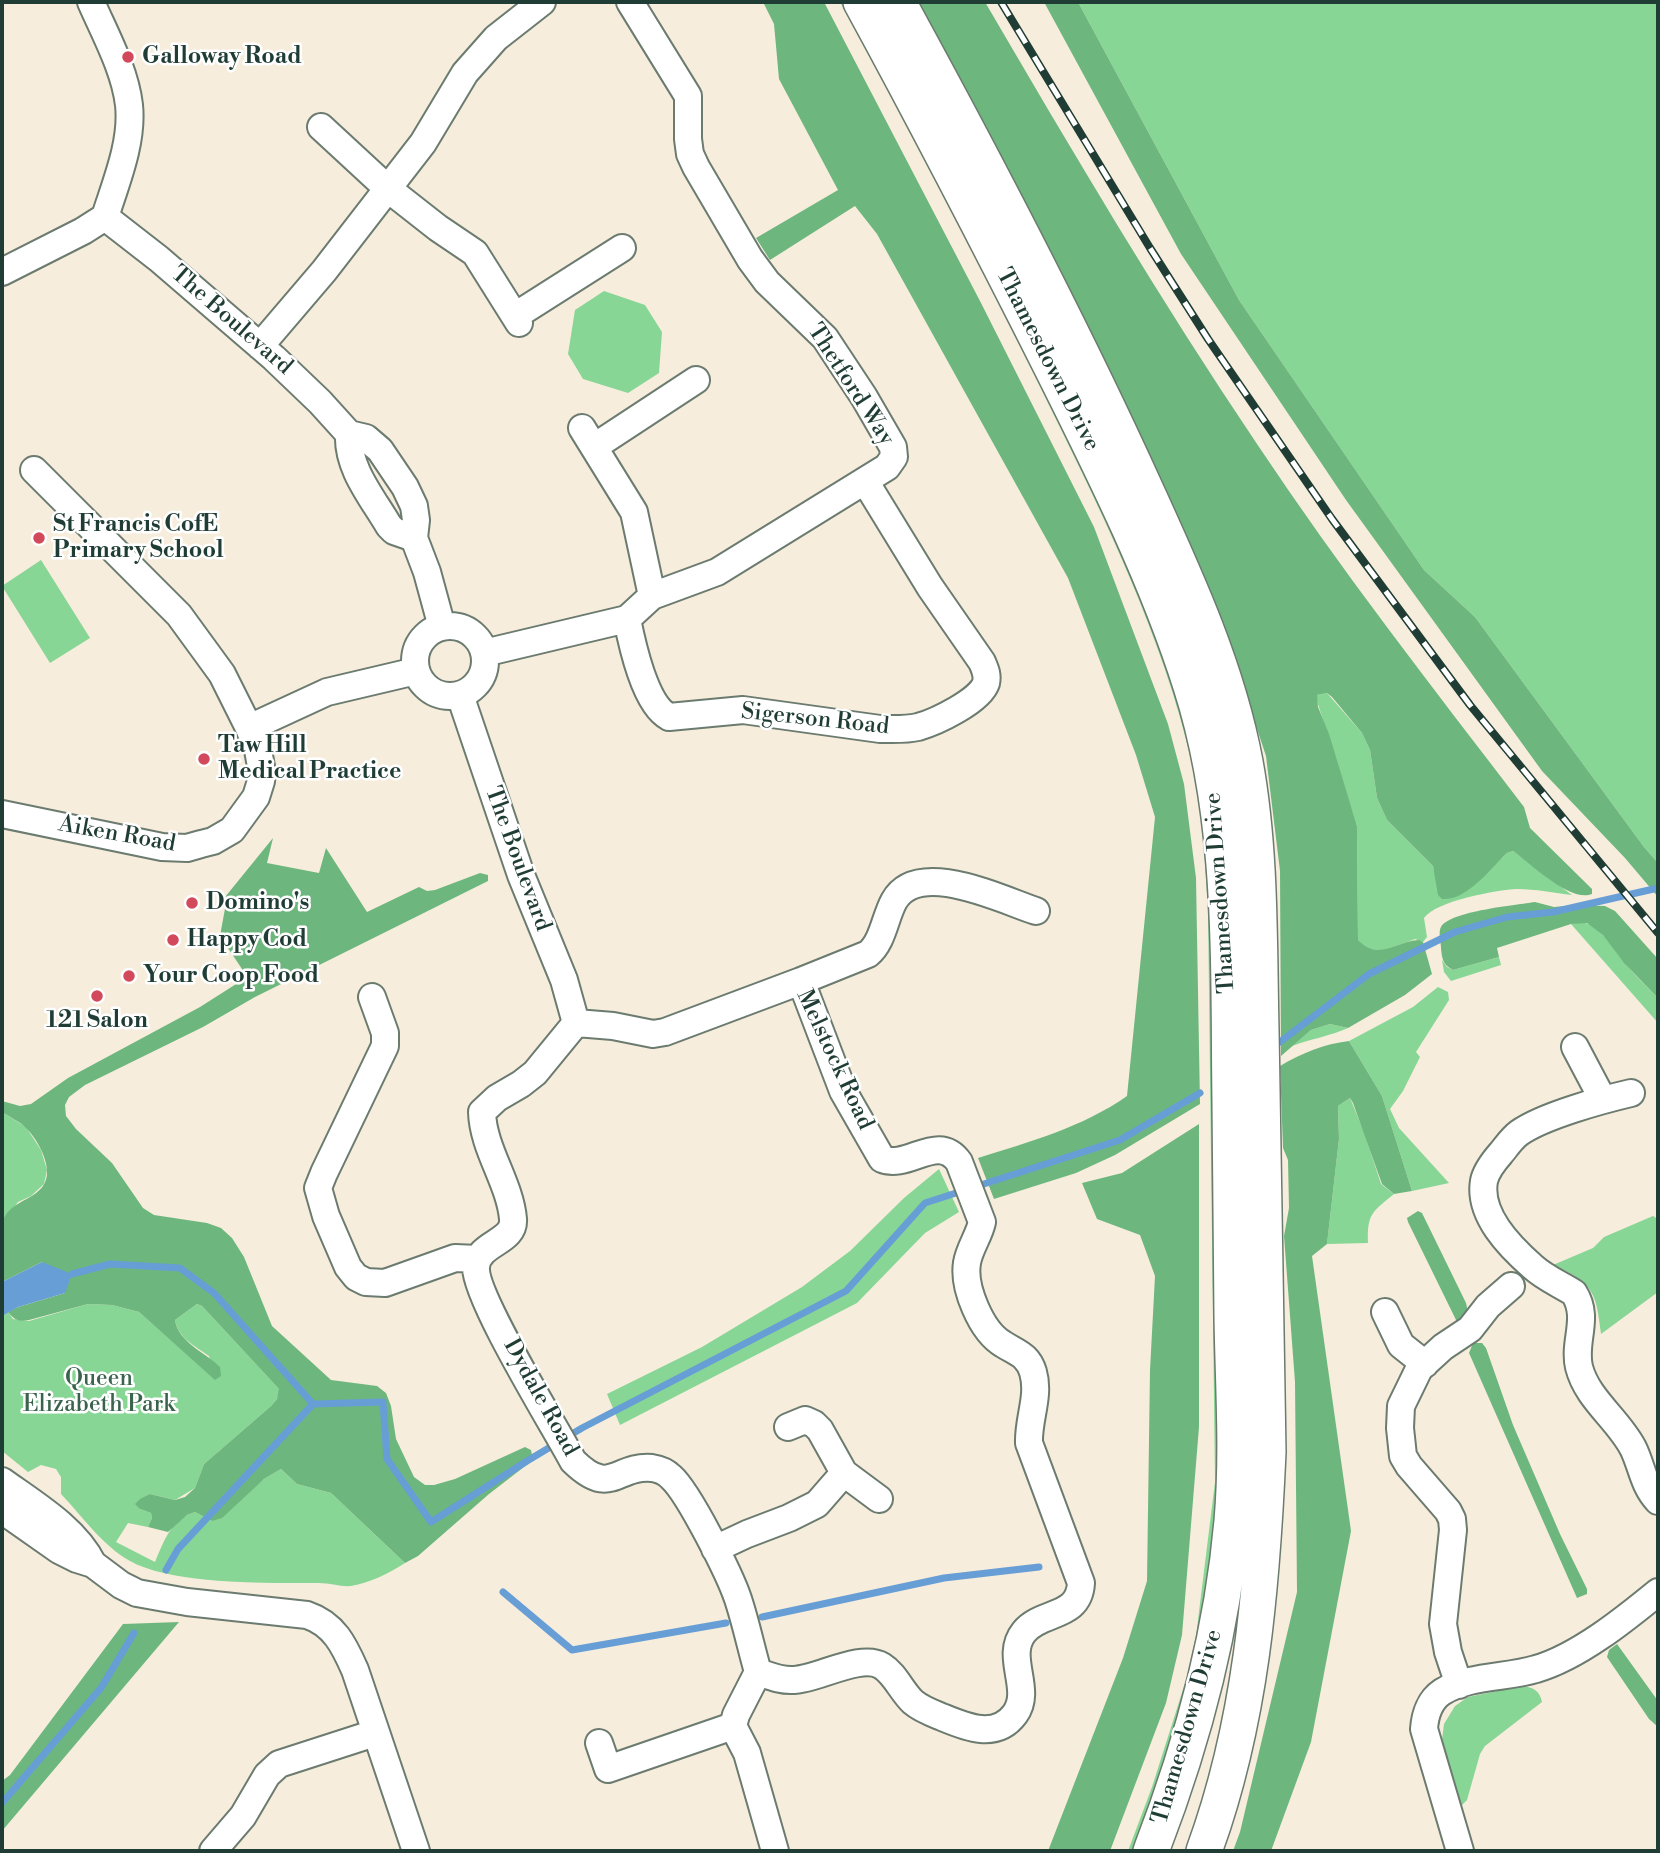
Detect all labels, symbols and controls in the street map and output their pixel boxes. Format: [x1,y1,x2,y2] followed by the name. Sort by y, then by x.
[142,43,302,71] place label: Galloway Road
[120,49,136,65] marker: Galloway Road
[165,261,297,381] street label: The Boulevard
[989,264,1105,456] street label: Thamesdown Drive
[800,319,900,451] street label: Thetford Way
[53,511,224,565] place label: St Francis CofE Primary School
[31,530,47,546] marker: St Francis CofE Primary School
[740,699,890,741] street label: Sigerson Road
[218,732,401,786] place label: Taw Hill Medical Practice
[196,751,212,767] marker: Taw Hill Medical Practice
[478,783,556,935] street label: The Boulevard
[1200,792,1242,994] street label: Thamesdown Drive
[56,811,178,859] street label: Aiken Road
[206,889,309,917] place label: Domino's
[184,895,200,911] marker: Domino's
[187,926,307,954] place label: Happy Cod
[165,932,181,948] marker: Happy Cod
[143,962,319,990] place label: Your Coop Food
[121,968,137,984] marker: Your Coop Food
[789,986,879,1134] street label: Melstock Road
[89,988,105,1004] marker: 121 Salon
[46,1007,148,1035] place label: 121 Salon
[496,1335,584,1461] street label: Dydale Road
[23,1365,175,1419] park label: Queen Elizabeth Park
[1147,1626,1229,1828] street label: Thamesdown Drive

